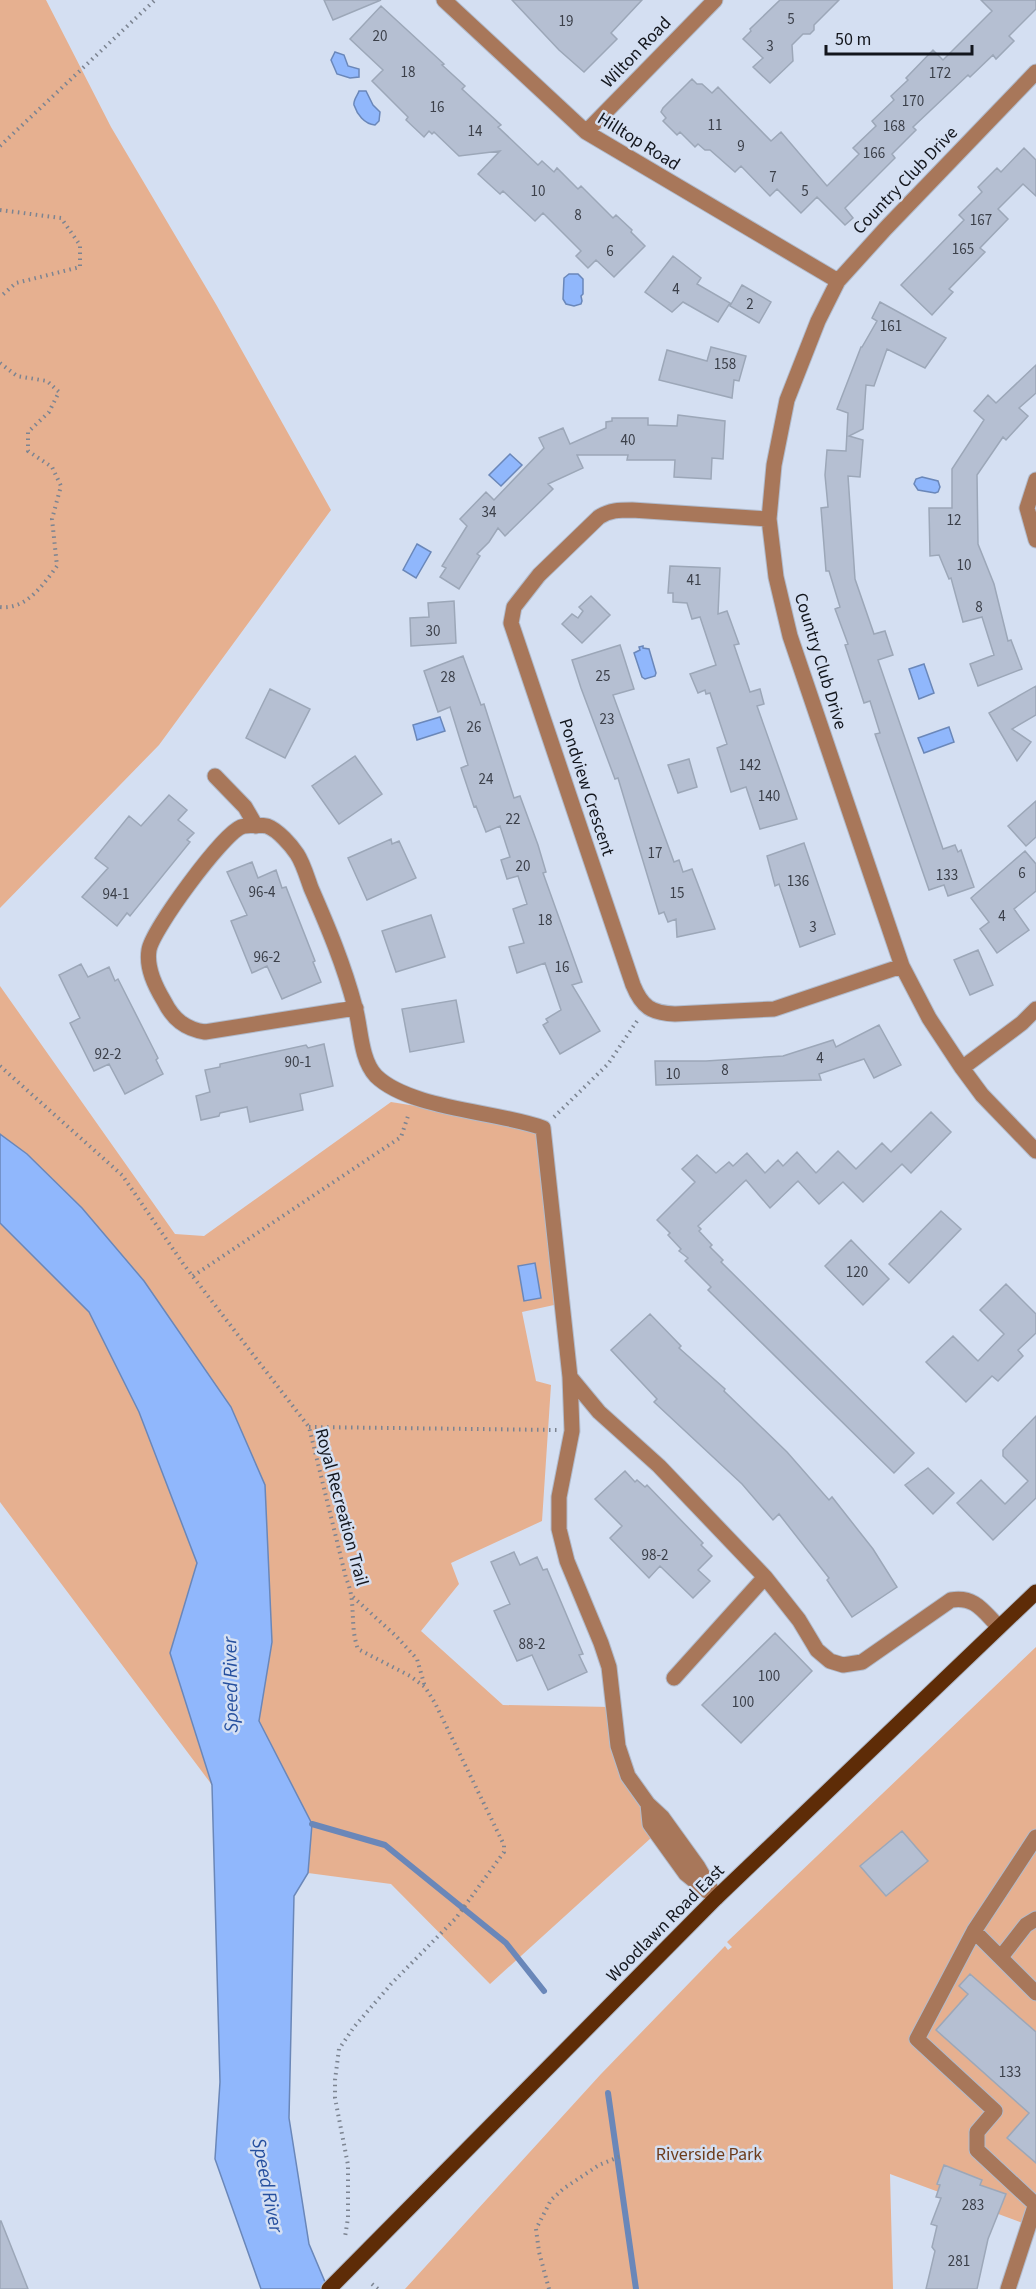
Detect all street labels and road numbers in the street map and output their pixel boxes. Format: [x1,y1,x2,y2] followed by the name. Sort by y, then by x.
[596,11,677,94] street label: Wilton Road
[593,106,685,177] street label: Hilltop Road
[847,121,964,240] street label: Country Club Drive
[788,590,853,733] street label: Country Club Drive
[553,715,621,859] street label: Pondview Crescent
[308,1426,375,1589] street label: Royal Recreation Trail
[601,1859,730,1988] street label: Woodlawn Road East

